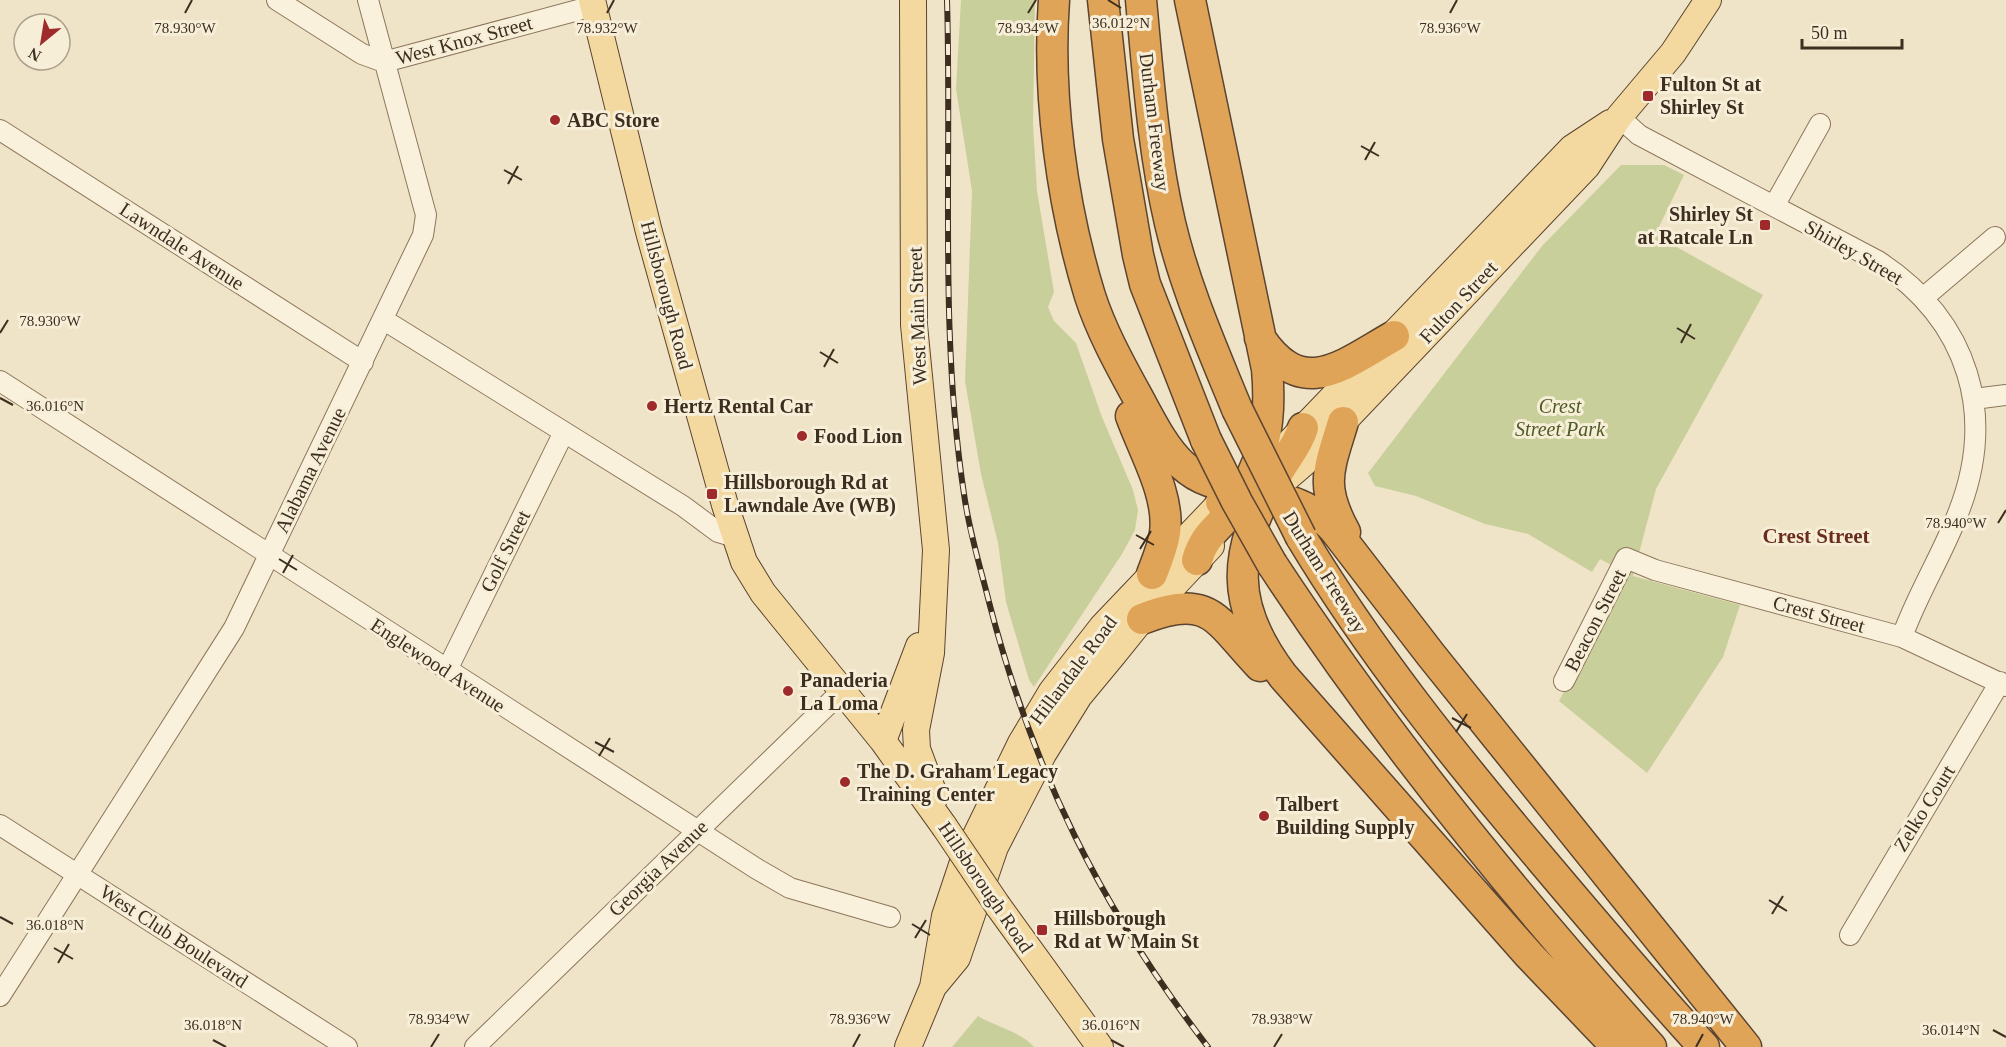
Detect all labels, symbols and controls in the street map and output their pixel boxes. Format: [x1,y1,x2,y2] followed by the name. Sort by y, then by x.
[393,11,535,69] street label: West Knox Street
[12,12,72,72] north arrow
[1802,12,1902,50] scale bar
[1092,15,1150,31] text: 36.012°N
[154,20,217,36] text: 78.930°W
[576,20,639,36] text: 78.932°W
[997,20,1060,36] text: 78.934°W
[1419,20,1482,36] text: 78.936°W
[1811,23,1848,43] text: 50 m
[25,44,44,65] text: N
[1135,51,1174,193] street label: Durham Freeway
[1660,73,1761,119] place label: Fulton St at Shirley St
[1641,89,1655,103] marker: Fulton St at Shirley St
[567,109,660,131] place label: ABC Store
[548,113,562,127] marker: ABC Store
[116,198,248,294] street label: Lawndale Avenue
[1637,203,1753,248] place label: Shirley St at Ratcale Ln
[1801,215,1907,290] street label: Shirley Street
[636,218,697,372] street label: Hillsborough Road
[1758,218,1772,232] marker: Shirley St at Ratcale Ln
[904,246,930,386] street label: West Main Street
[1415,256,1502,347] street label: Fulton Street
[19,313,82,329] text: 78.930°W
[664,395,813,417] place label: Hertz Rental Car
[1515,395,1606,440] park label: Crest Street Park
[26,398,84,414] text: 36.016°N
[645,399,659,413] marker: Hertz Rental Car
[270,404,350,536] street label: Alabama Avenue
[814,425,902,447] place label: Food Lion
[795,429,809,443] marker: Food Lion
[724,471,896,517] place label: Hillsborough Rd at Lawndale Ave (WB)
[705,487,719,501] marker: Hillsborough Rd at Lawndale Ave (WB)
[476,506,534,596] street label: Golf Street
[1278,507,1371,637] street label: Durham Freeway
[1925,515,1988,531] text: 78.940°W
[1762,524,1870,548] district label: Crest Street
[1560,565,1630,675] street label: Beacon Street
[1771,591,1868,637] street label: Crest Street
[1025,611,1121,729] street label: Hillandale Road
[366,613,509,718] street label: Englewood Avenue
[800,669,888,714] place label: Panaderia La Loma
[781,684,795,698] marker: Panaderia La Loma
[857,760,1058,806] place label: The D. Graham Legacy Training Center
[1889,761,1959,855] street label: Zelko Court
[838,775,852,789] marker: The D. Graham Legacy Training Center
[1276,793,1414,839] place label: Talbert Building Supply
[1257,809,1271,823] marker: Talbert Building Supply
[604,815,713,921] street label: Georgia Avenue
[933,818,1038,957] street label: Hillsborough Road
[96,880,252,992] street label: West Club Boulevard
[1054,907,1199,952] place label: Hillsborough Rd at W Main St
[26,917,84,933] text: 36.018°N
[1035,923,1049,937] marker: Hillsborough Rd at W Main St
[408,1011,471,1027] text: 78.934°W
[829,1011,892,1027] text: 78.936°W
[1251,1011,1314,1027] text: 78.938°W
[1672,1011,1735,1027] text: 78.940°W
[184,1017,242,1033] text: 36.018°N
[1082,1017,1140,1033] text: 36.016°N
[1922,1022,1980,1038] text: 36.014°N

